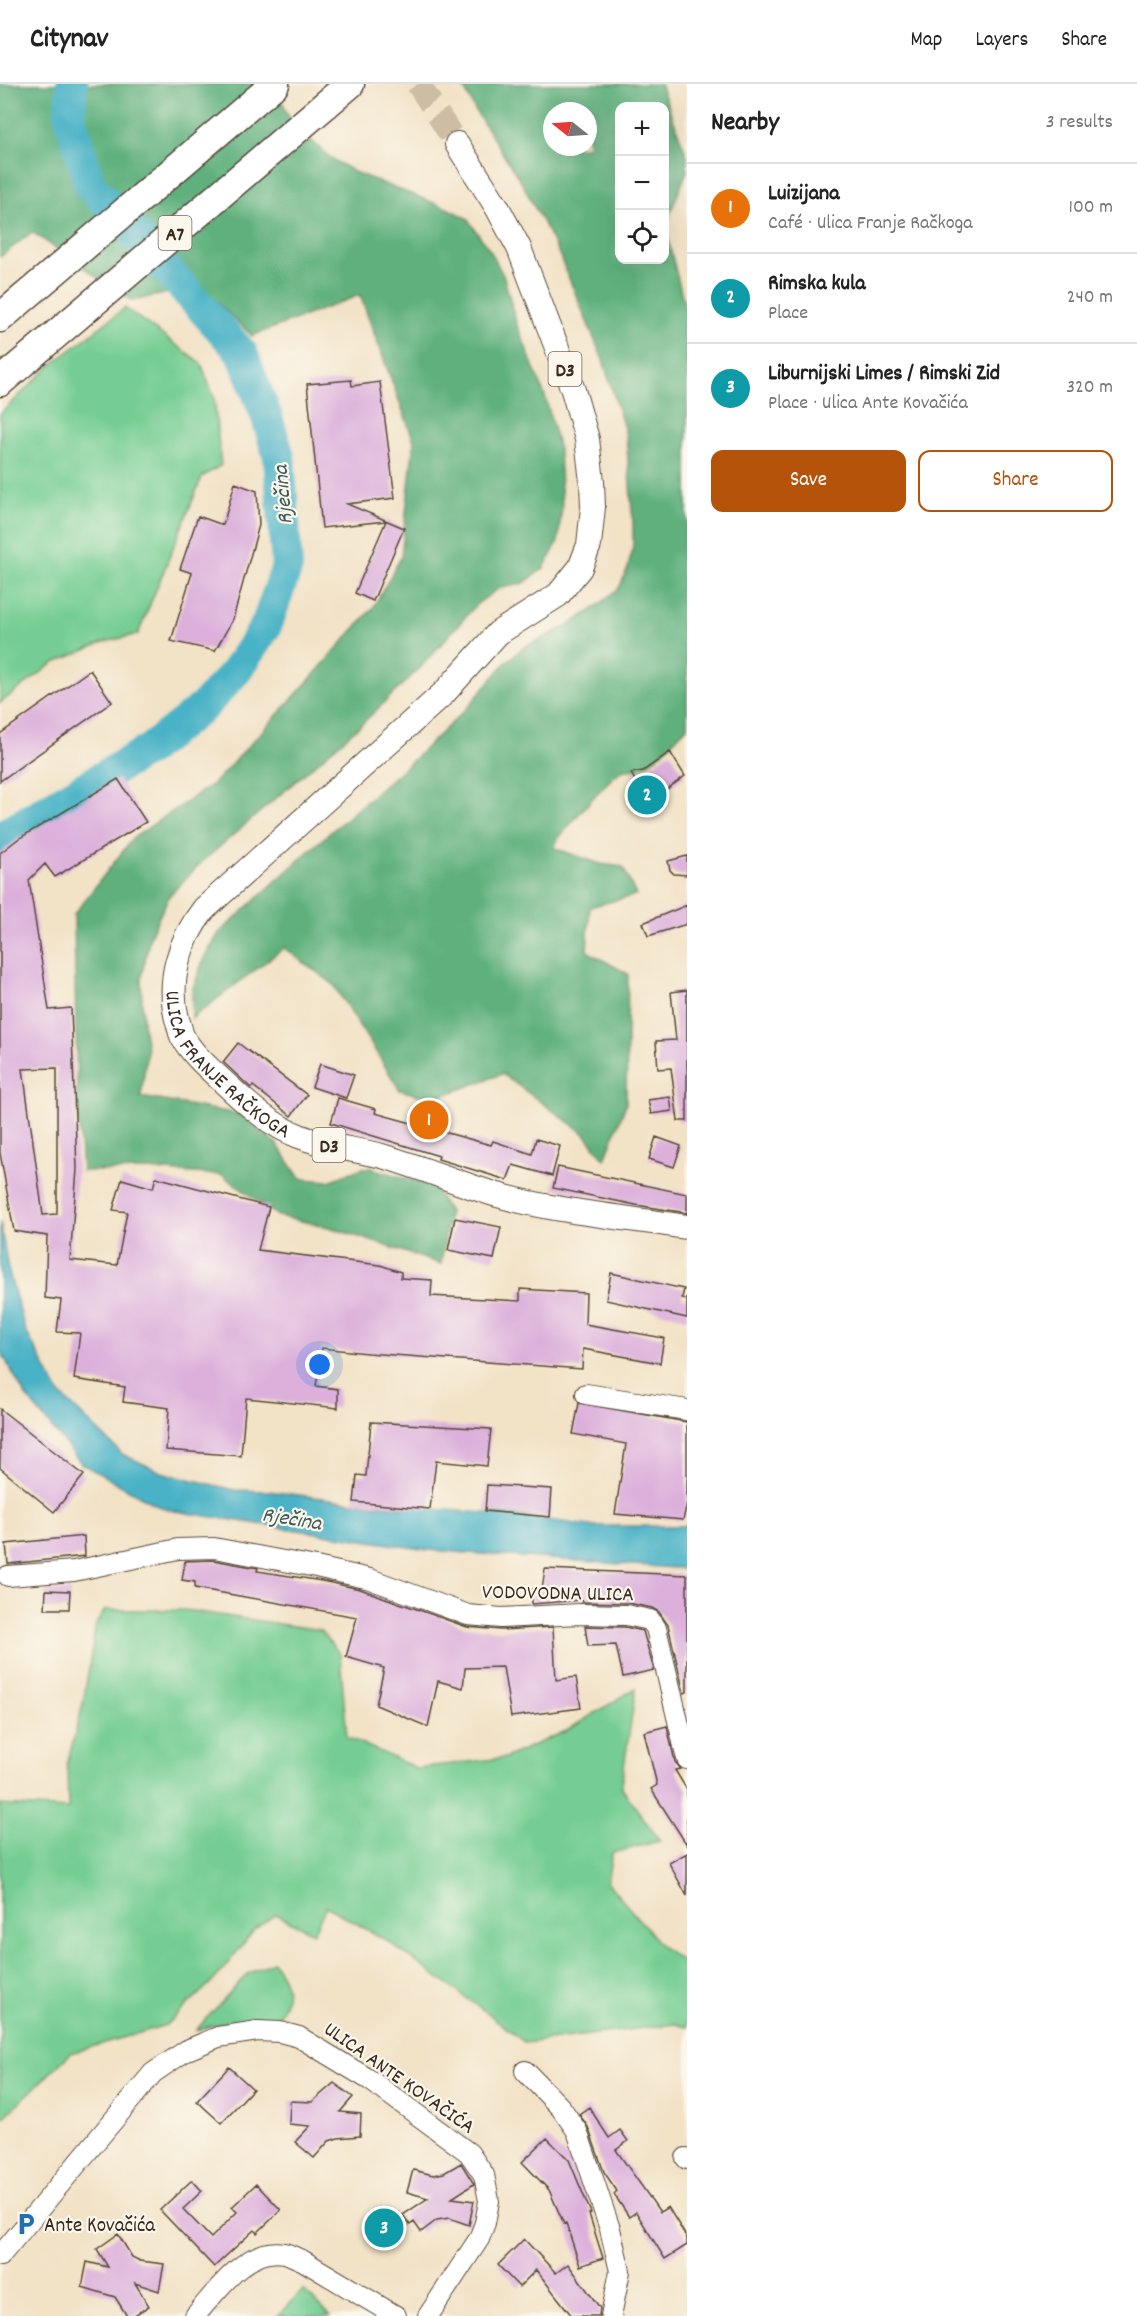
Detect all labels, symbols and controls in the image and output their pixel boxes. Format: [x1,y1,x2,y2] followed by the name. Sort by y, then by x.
[30,21,108,61] text: Citynav
[911,26,942,56] text: Map
[975,26,1028,56] text: Layers
[1061,26,1107,56] text: Share
[543,102,597,156] north arrow
[615,102,669,264] map controls
[615,102,669,156] button: +
[711,105,779,142] text: Nearby
[1046,109,1113,137] text: 3 results
[615,156,669,210] button: −
[768,179,839,210] text: Luizijana
[728,194,733,222] text: 1
[1069,194,1113,222] text: 100 m
[615,210,669,264] button: locate
[768,210,973,238] text: Café · Ulica Franje Račkoga
[158,216,192,250] road number: A7
[768,269,866,300] text: Rimska kula
[726,284,735,312] text: 2
[1067,284,1113,312] text: 240 m
[768,300,808,328] text: Place
[548,352,582,386] road number: D3
[768,359,1000,390] text: Liburnijski Limes / Rimski Zid
[726,374,735,402] text: 3
[1066,374,1113,402] text: 320 m
[768,390,968,418] text: Place · Ulica Ante Kovačića
[711,450,906,512] button: Save
[918,450,1113,512] button: Share
[266,462,303,526] water label: Rječina
[628,772,666,818] pin: 2
[156,990,295,1148] street label: ULICA FRANJE RAČKOGA
[410,1098,448,1142] pin: 1
[312,1128,346,1162] road number: D3
[305,1350,334,1379] your location
[260,1500,325,1541] water label: Rječina
[482,1579,634,1611] street label: VODOVODNA ULICA
[317,2016,480,2143] street label: ULICA ANTE KOVAČIĆA
[364,2206,404,2250] pin: 3
[13,2211,39,2237] parking icon: Ante Kovačića
[44,2212,156,2242] place label: Ante Kovačića

